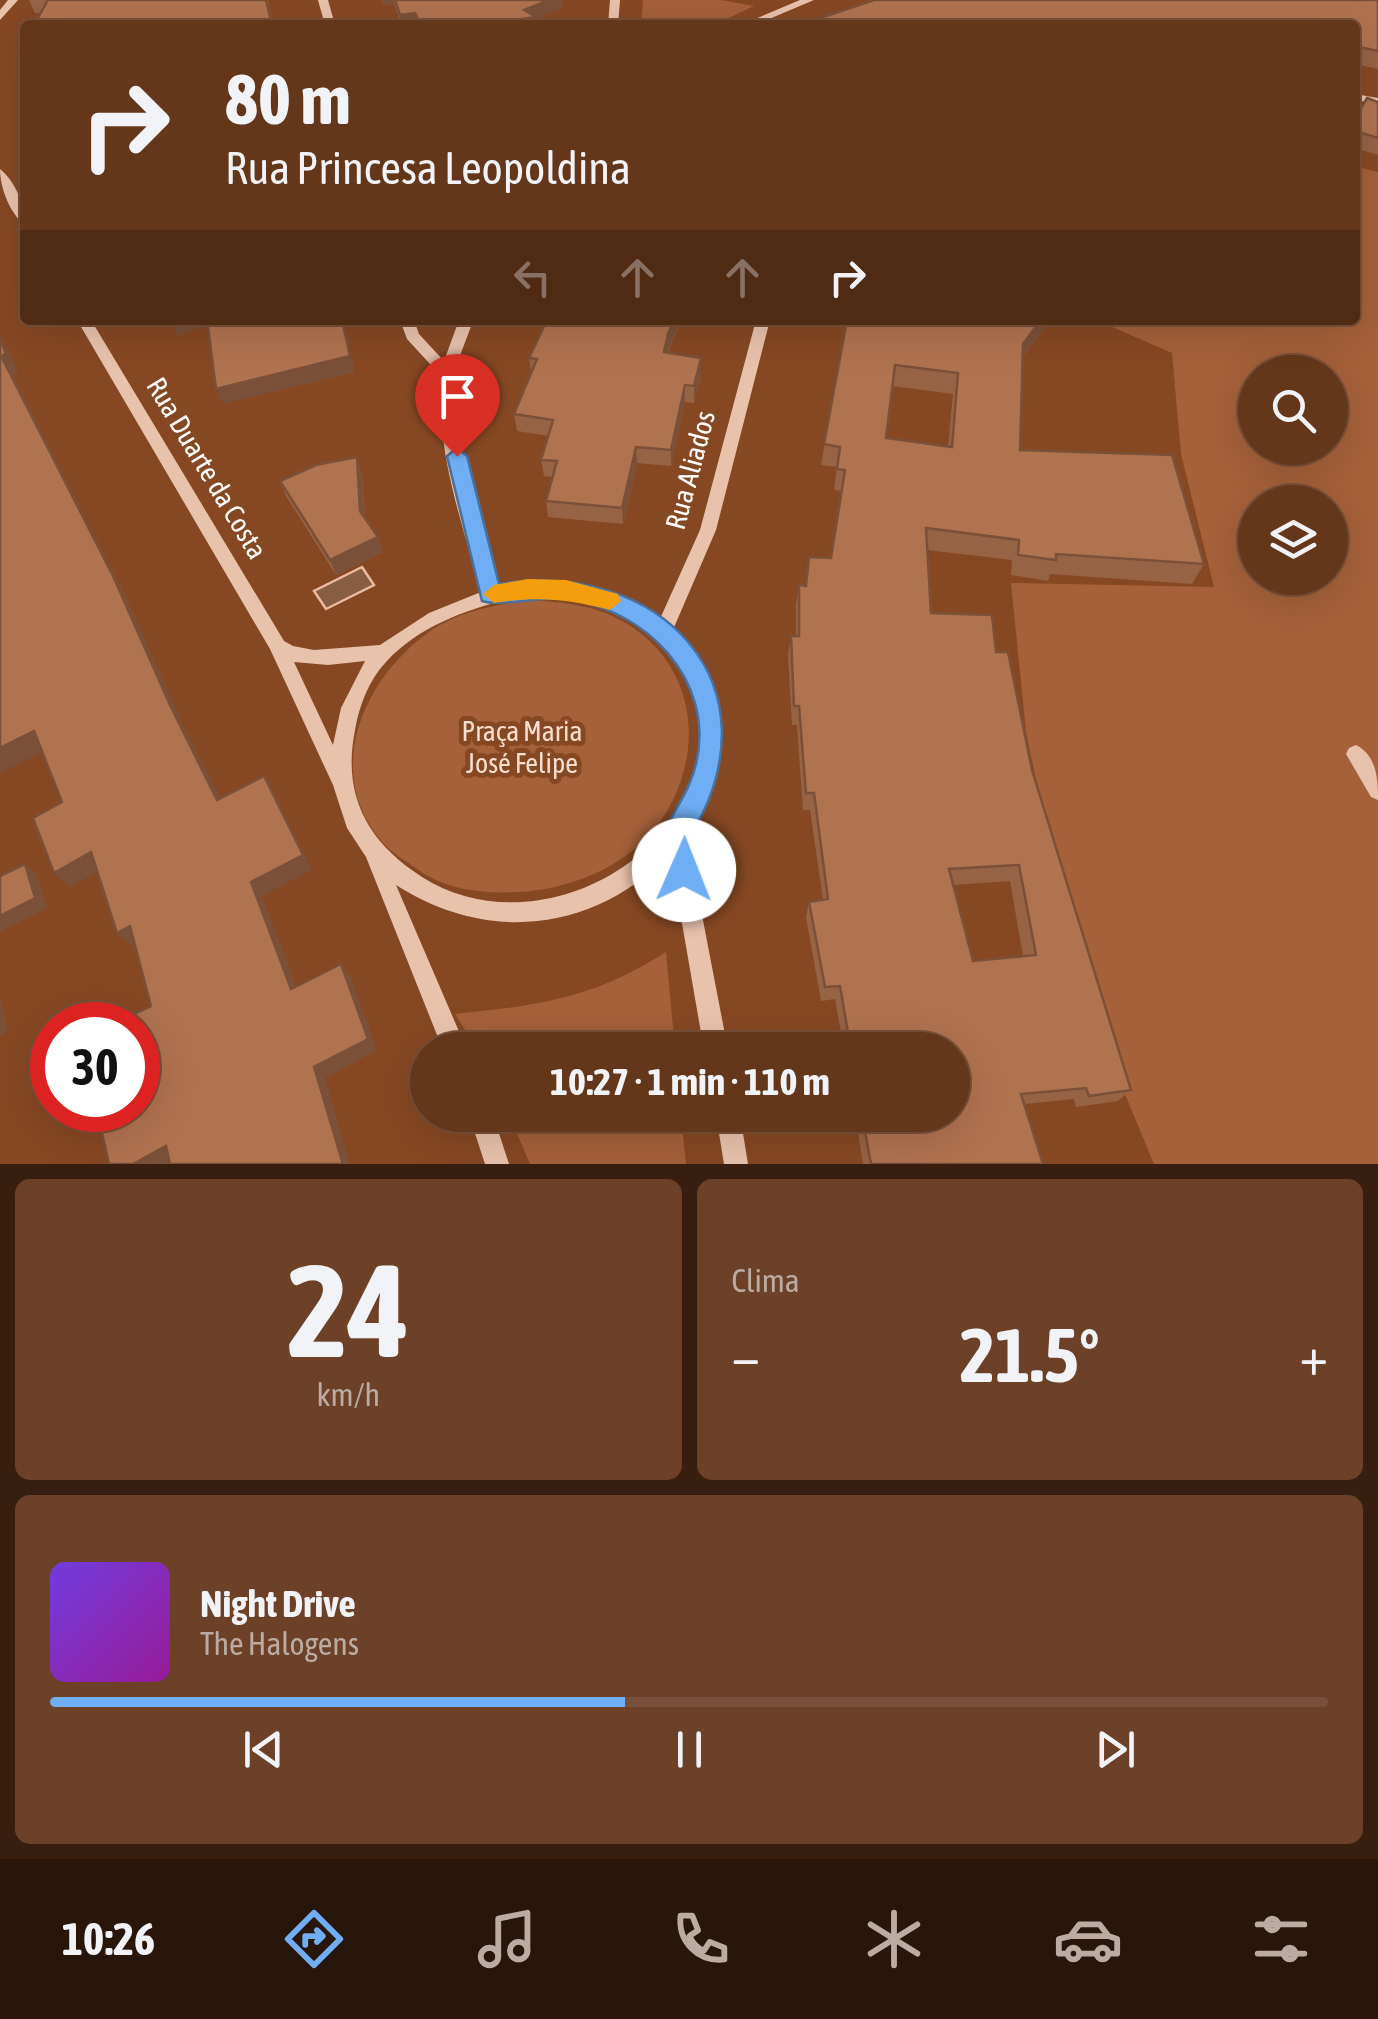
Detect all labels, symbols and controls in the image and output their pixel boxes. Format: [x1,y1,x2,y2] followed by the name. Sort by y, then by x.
[225,59,351,139] text: 80 m
[60,60,190,190] icon: right
[225,142,631,194] text: Rua Princesa Leopoldina
[505,250,560,305] icon: left
[610,250,665,305] icon: ahead
[715,250,770,305] icon: ahead
[820,250,875,305] icon: right
[415,354,500,457] pin
[1238,355,1348,595] map controls
[1238,355,1348,465] button: search
[430,369,485,424] icon: arrive
[140,372,274,564] street label: Rua Duarte da Costa
[659,407,721,533] street label: Rua Aliados
[1238,485,1348,595] button: layers
[461,715,583,779] park label: Praça Maria José Felipe
[632,818,736,922] position arrow
[30,1002,160,1132] speed limit sign: 30
[550,1060,830,1103] text: 10:27 · 1 min · 110 m
[287,1236,409,1385] text: 24
[732,1262,800,1299] text: Clima
[960,1312,1100,1398] text: 21.5°
[732,1324,760,1387] text: −
[1299,1324,1328,1387] text: +
[317,1376,380,1413] text: km/h
[200,1582,356,1625] text: Night Drive
[200,1625,359,1662] text: The Halogens
[236,1722,291,1777] icon: previous
[662,1722,717,1777] icon: pause
[1088,1722,1143,1777] icon: next
[279,1904,349,1974] icon: directions
[472,1904,542,1974] icon: music
[666,1904,736,1974] icon: phone
[859,1904,929,1974] icon: climate
[1053,1904,1123,1974] icon: car
[1246,1904,1316,1974] icon: filters
[62,1913,155,1965] text: 10:26

